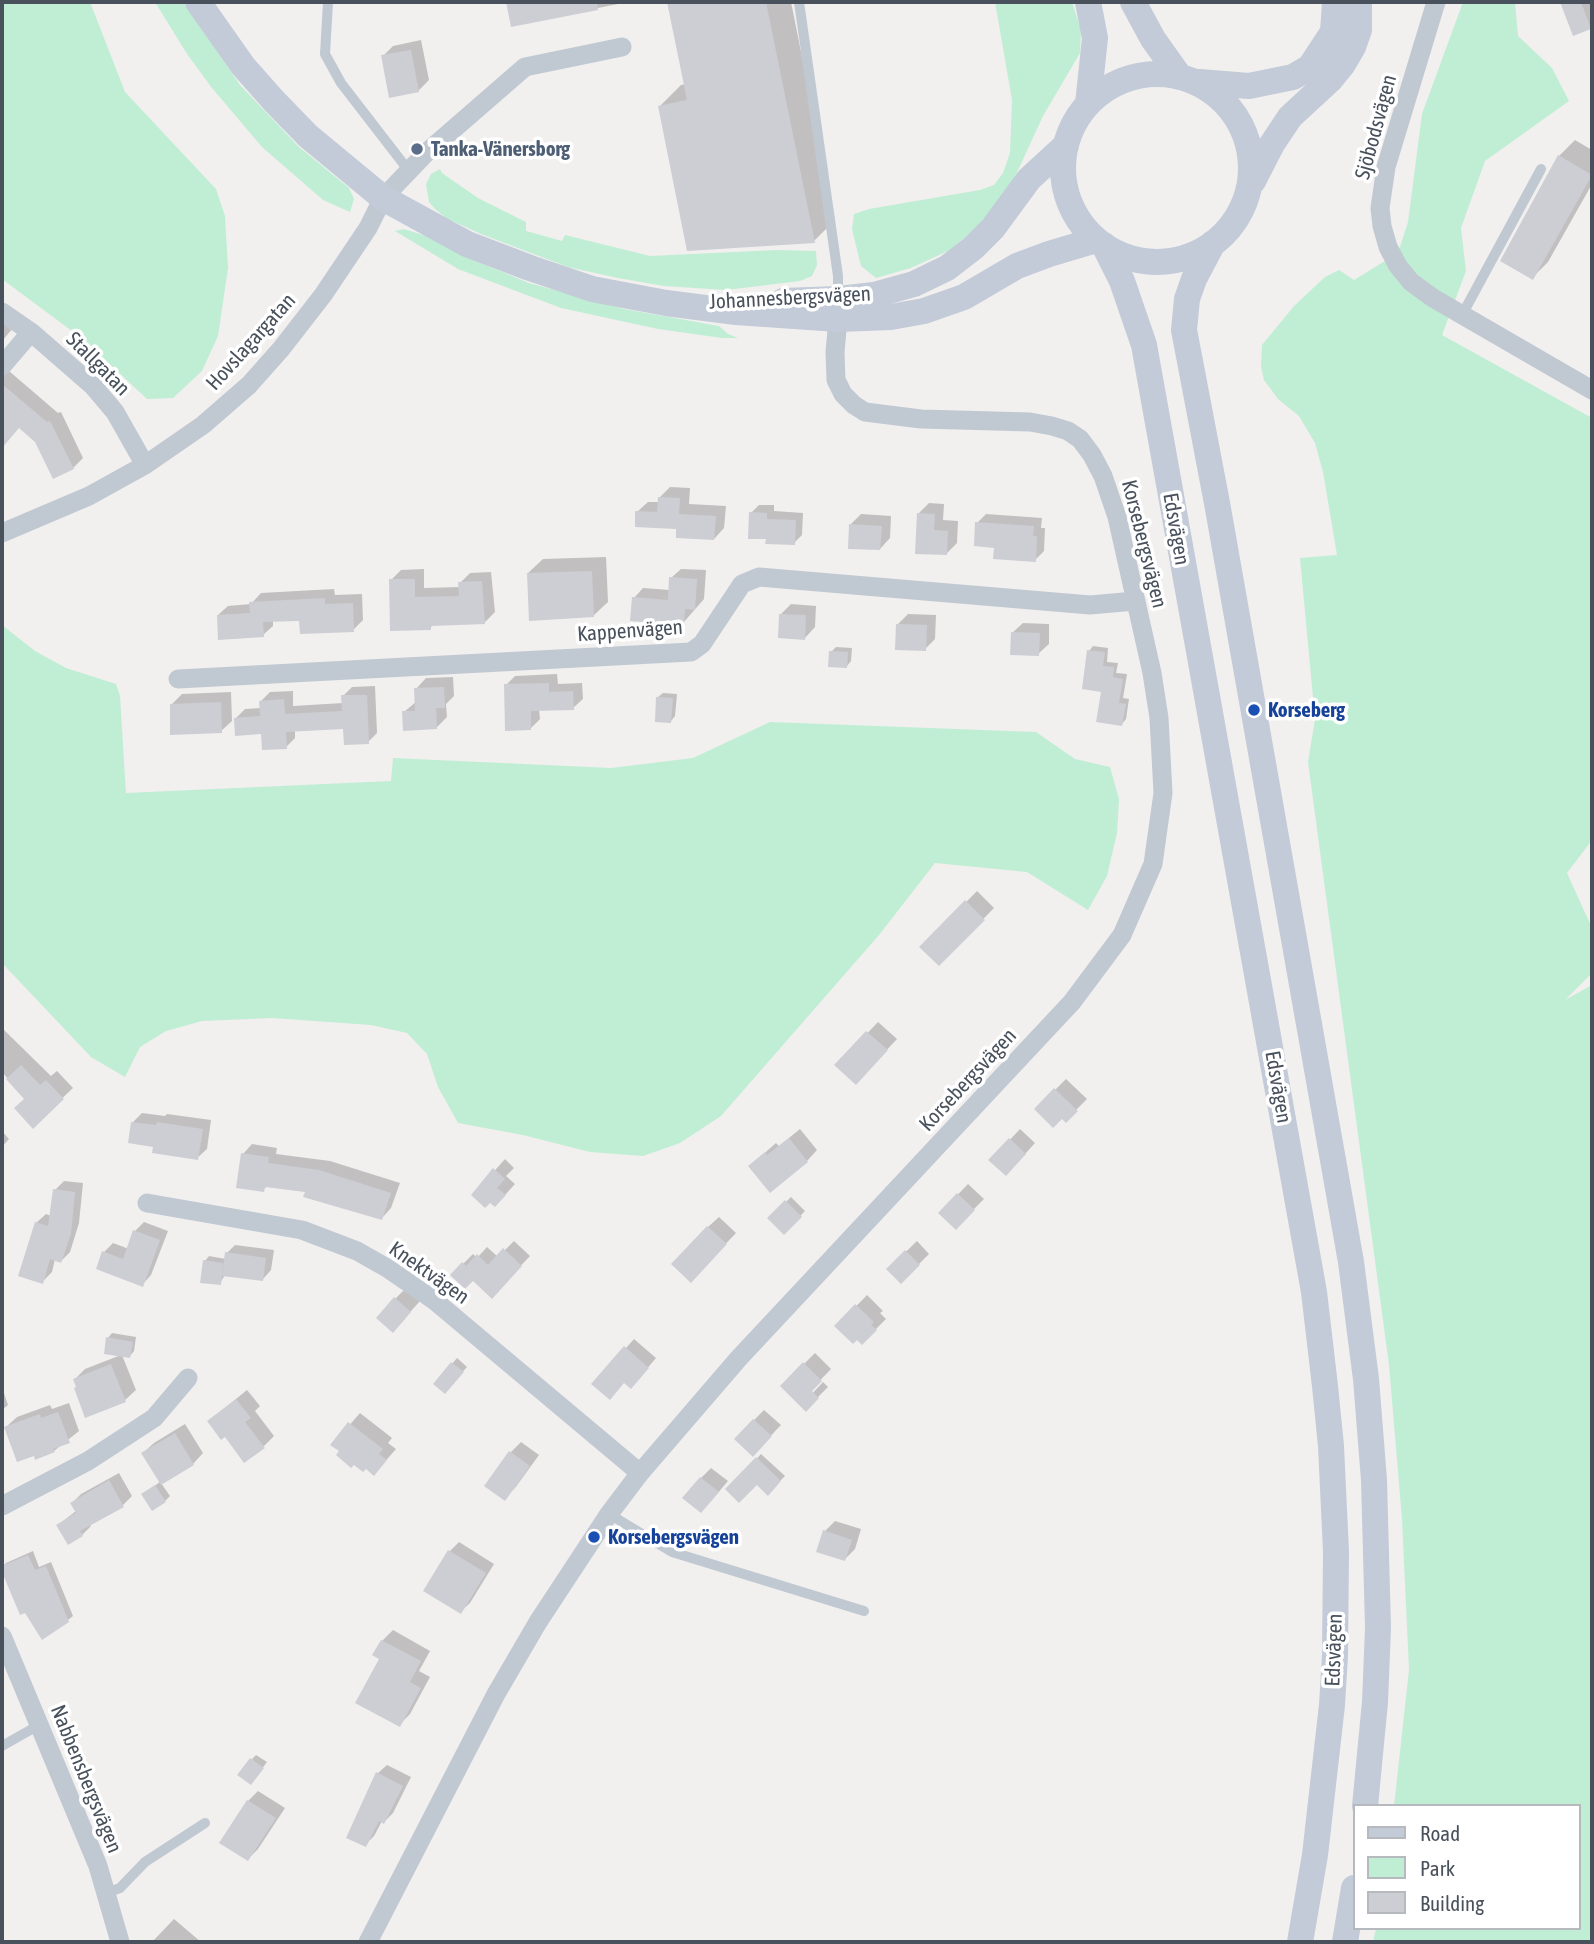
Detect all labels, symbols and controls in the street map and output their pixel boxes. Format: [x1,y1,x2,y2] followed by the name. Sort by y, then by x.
[1350,72,1402,182] street label: Sjöbodsvägen
[431,136,570,162] place label: Tanka-Vänersborg
[409,141,425,157] marker: Tanka-Vänersborg
[709,281,871,315] street label: Johannesbergsvägen
[201,288,301,396] street label: Hovslagargatan
[61,327,135,401] street label: Stallgatan
[1116,477,1172,611] street label: Korsebergsvägen
[1157,491,1195,567] street label: Edsvägen
[576,615,684,647] street label: Kappenvägen
[1268,697,1345,723] place label: Korseberg
[1246,702,1262,718] marker: Korseberg
[914,1024,1022,1136] street label: Korsebergsvägen
[1259,1049,1297,1125] street label: Edsvägen
[384,1236,474,1310] street label: Knektvägen
[608,1524,739,1550] place label: Korsebergsvägen
[586,1529,602,1545] marker: Korsebergsvägen
[1320,1613,1348,1687] street label: Edsvägen
[45,1701,127,1857] street label: Nabbensbergsvägen
[1352,1804,1580,1930] legend
[1420,1821,1460,1845] text: Road
[1420,1856,1455,1880] text: Park
[1420,1891,1484,1915] text: Building

